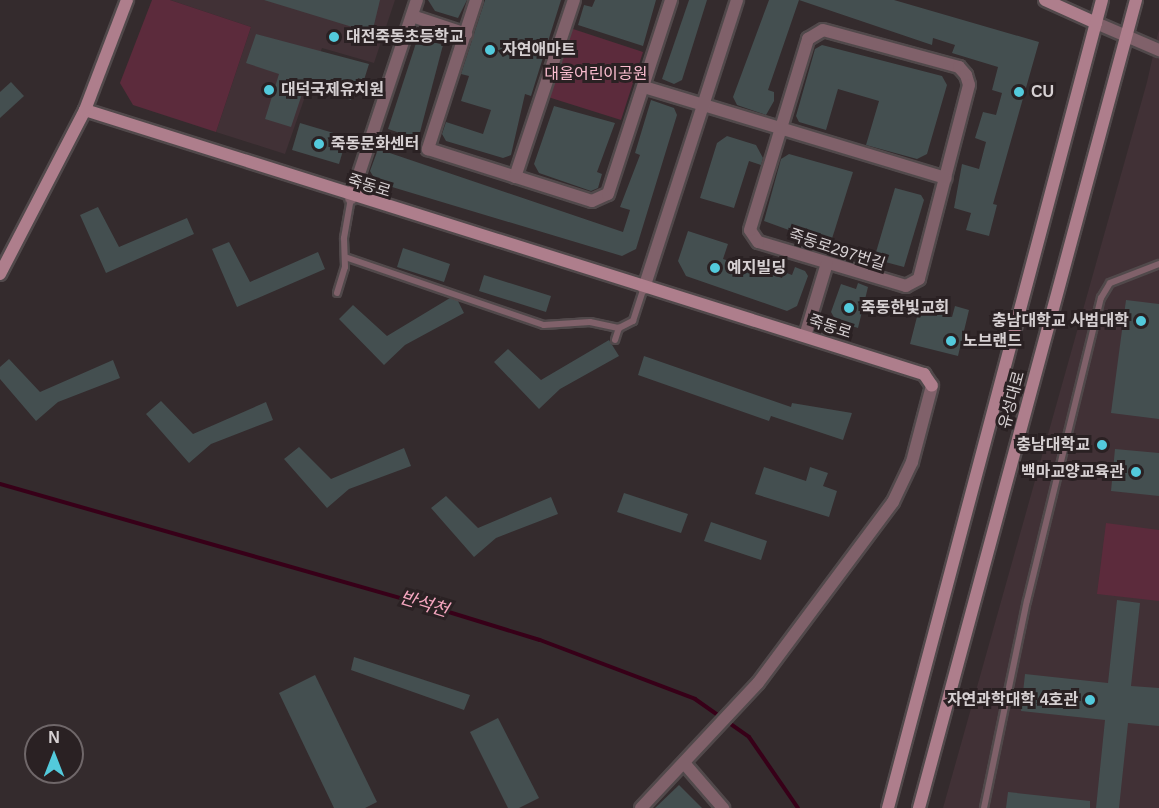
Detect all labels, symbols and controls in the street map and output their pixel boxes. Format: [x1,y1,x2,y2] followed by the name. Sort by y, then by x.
[346,27,464,47] place label: 대전죽동초등학교
[327,30,341,44] marker: 대전죽동초등학교
[502,40,576,60] place label: 자연애마트
[483,43,497,57] marker: 자연애마트
[544,64,648,84] park label: 대울어린이공원
[281,80,384,100] place label: 대덕국제유치원
[1031,82,1054,102] place label: CU
[262,83,276,97] marker: 대덕국제유치원
[1012,85,1026,99] marker: CU
[331,134,419,154] place label: 죽동문화센터
[312,137,326,151] marker: 죽동문화센터
[345,170,393,202] street label: 죽동로
[786,225,888,275] street label: 죽동로297번길
[727,258,786,278] place label: 예지빌딩
[708,261,722,275] marker: 예지빌딩
[861,298,949,318] place label: 죽동한빛교회
[842,301,856,315] marker: 죽동한빛교회
[806,311,854,343] street label: 죽동로
[992,311,1129,331] place label: 충남대학교 사범대학
[1134,314,1148,328] marker: 충남대학교 사범대학
[963,331,1022,351] place label: 노브랜드
[944,334,958,348] marker: 노브랜드
[995,369,1029,431] street label: 유성대로
[1016,435,1090,455] place label: 충남대학교
[1095,438,1109,452] marker: 충남대학교
[1021,462,1124,482] place label: 백마교양교육관
[1129,465,1143,479] marker: 백마교양교육관
[397,586,451,622] water label: 반석천
[947,690,1078,710] place label: 자연과학대학 4호관
[1083,693,1097,707] marker: 자연과학대학 4호관
[24,724,84,784] north arrow
[48,729,60,746] text: N

